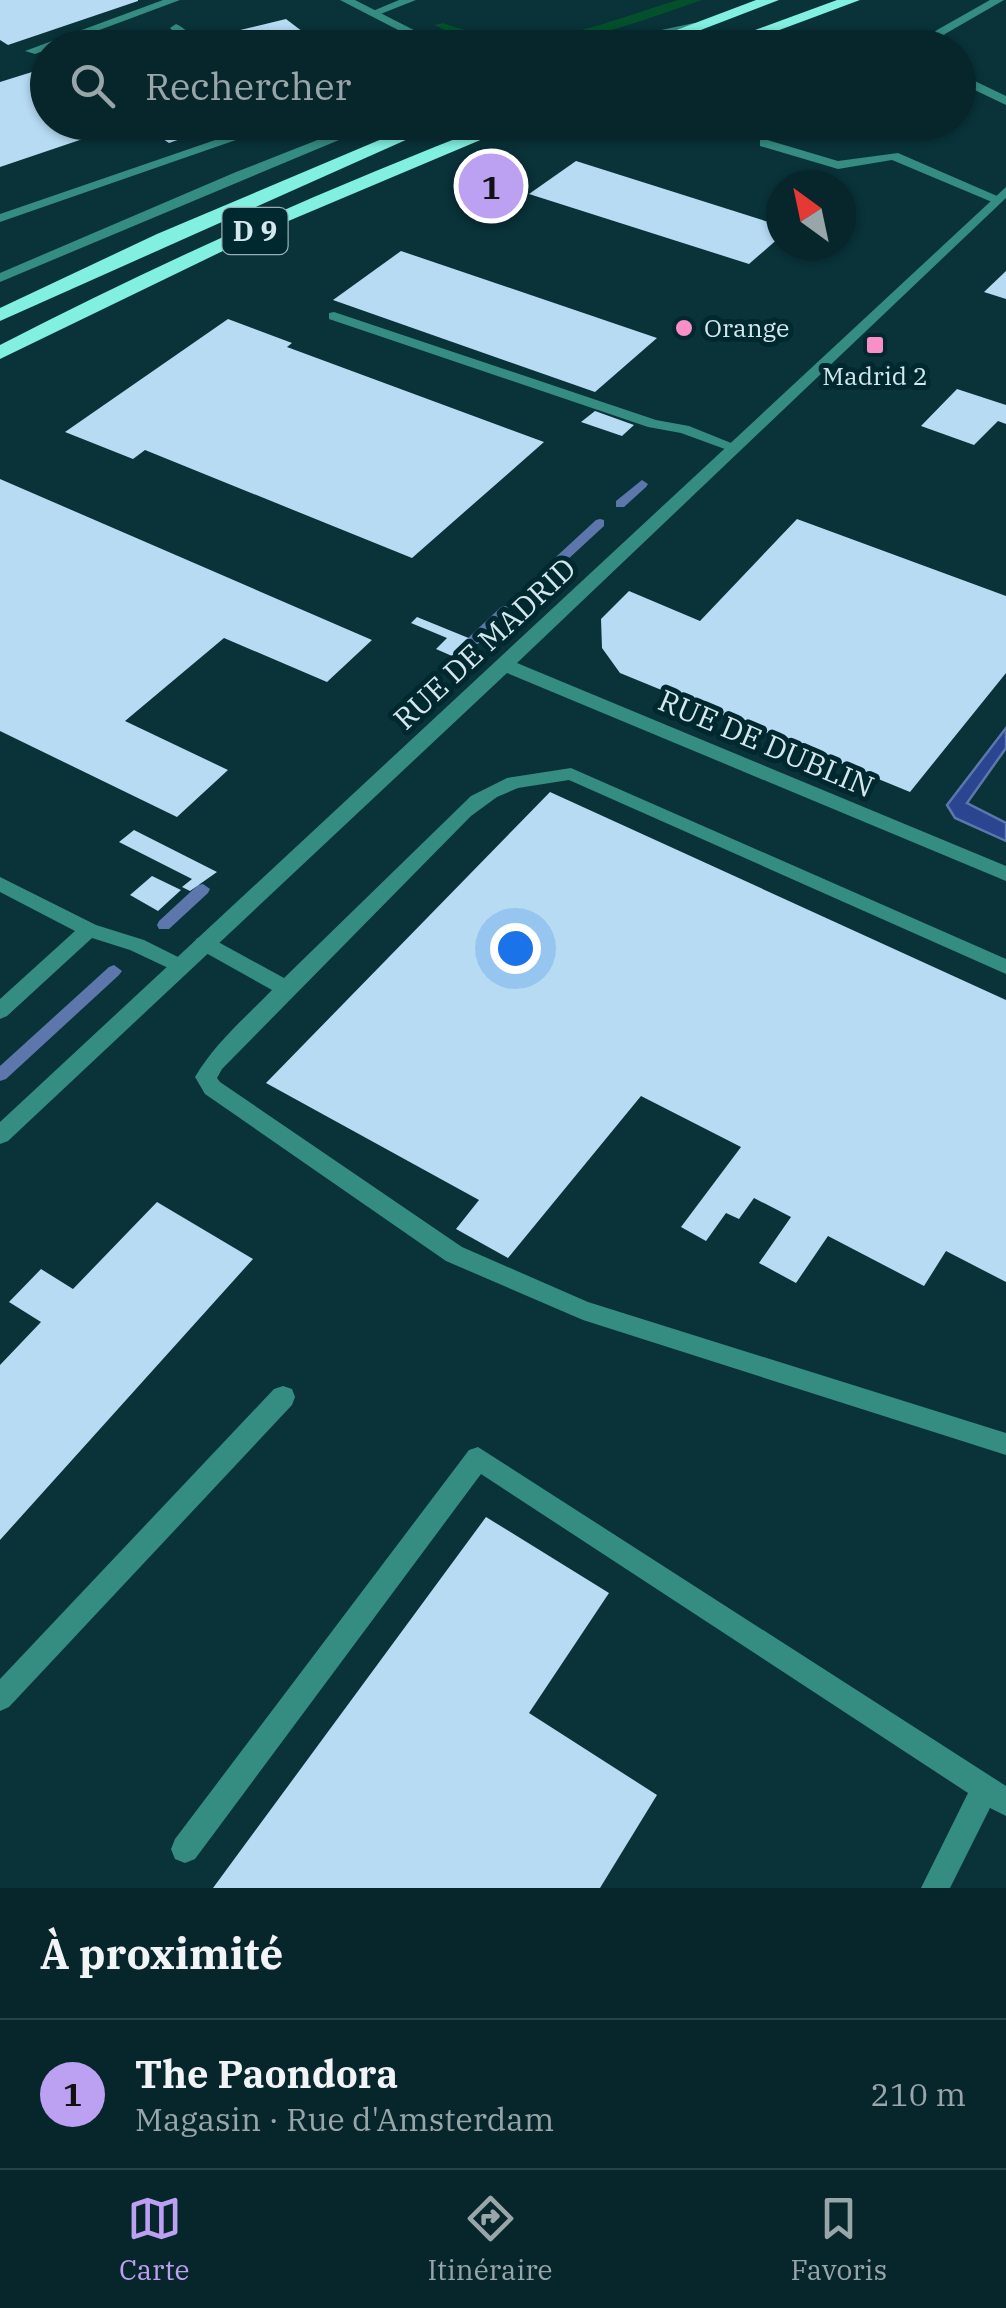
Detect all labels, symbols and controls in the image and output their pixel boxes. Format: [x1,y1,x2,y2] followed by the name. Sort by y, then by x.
[30,30,976,140] search box
[65,58,120,113] icon: search
[145,61,351,110] text: Rechercher
[458,148,524,224] pin: 1
[766,170,856,260] north arrow
[222,208,288,254] road number: D 9
[704,311,789,344] place label: Orange
[673,317,695,339] marker: Orange
[864,334,886,356] marker: Madrid 2
[822,359,928,392] place label: Madrid 2
[385,548,583,737] street label: RUE DE MADRID
[653,680,880,806] street label: RUE DE DUBLIN
[490,923,541,974] your location
[40,1926,283,1981] text: À proximité
[135,2049,398,2098] text: The Paondora
[63,2073,82,2115] text: 1
[870,2073,966,2115] text: 210 m
[135,2098,554,2140] text: Magasin · Rue d'Amsterdam
[119,2191,190,2288] tab: Carte
[427,2191,553,2288] tab: Itinéraire
[790,2191,887,2288] tab: Favoris

